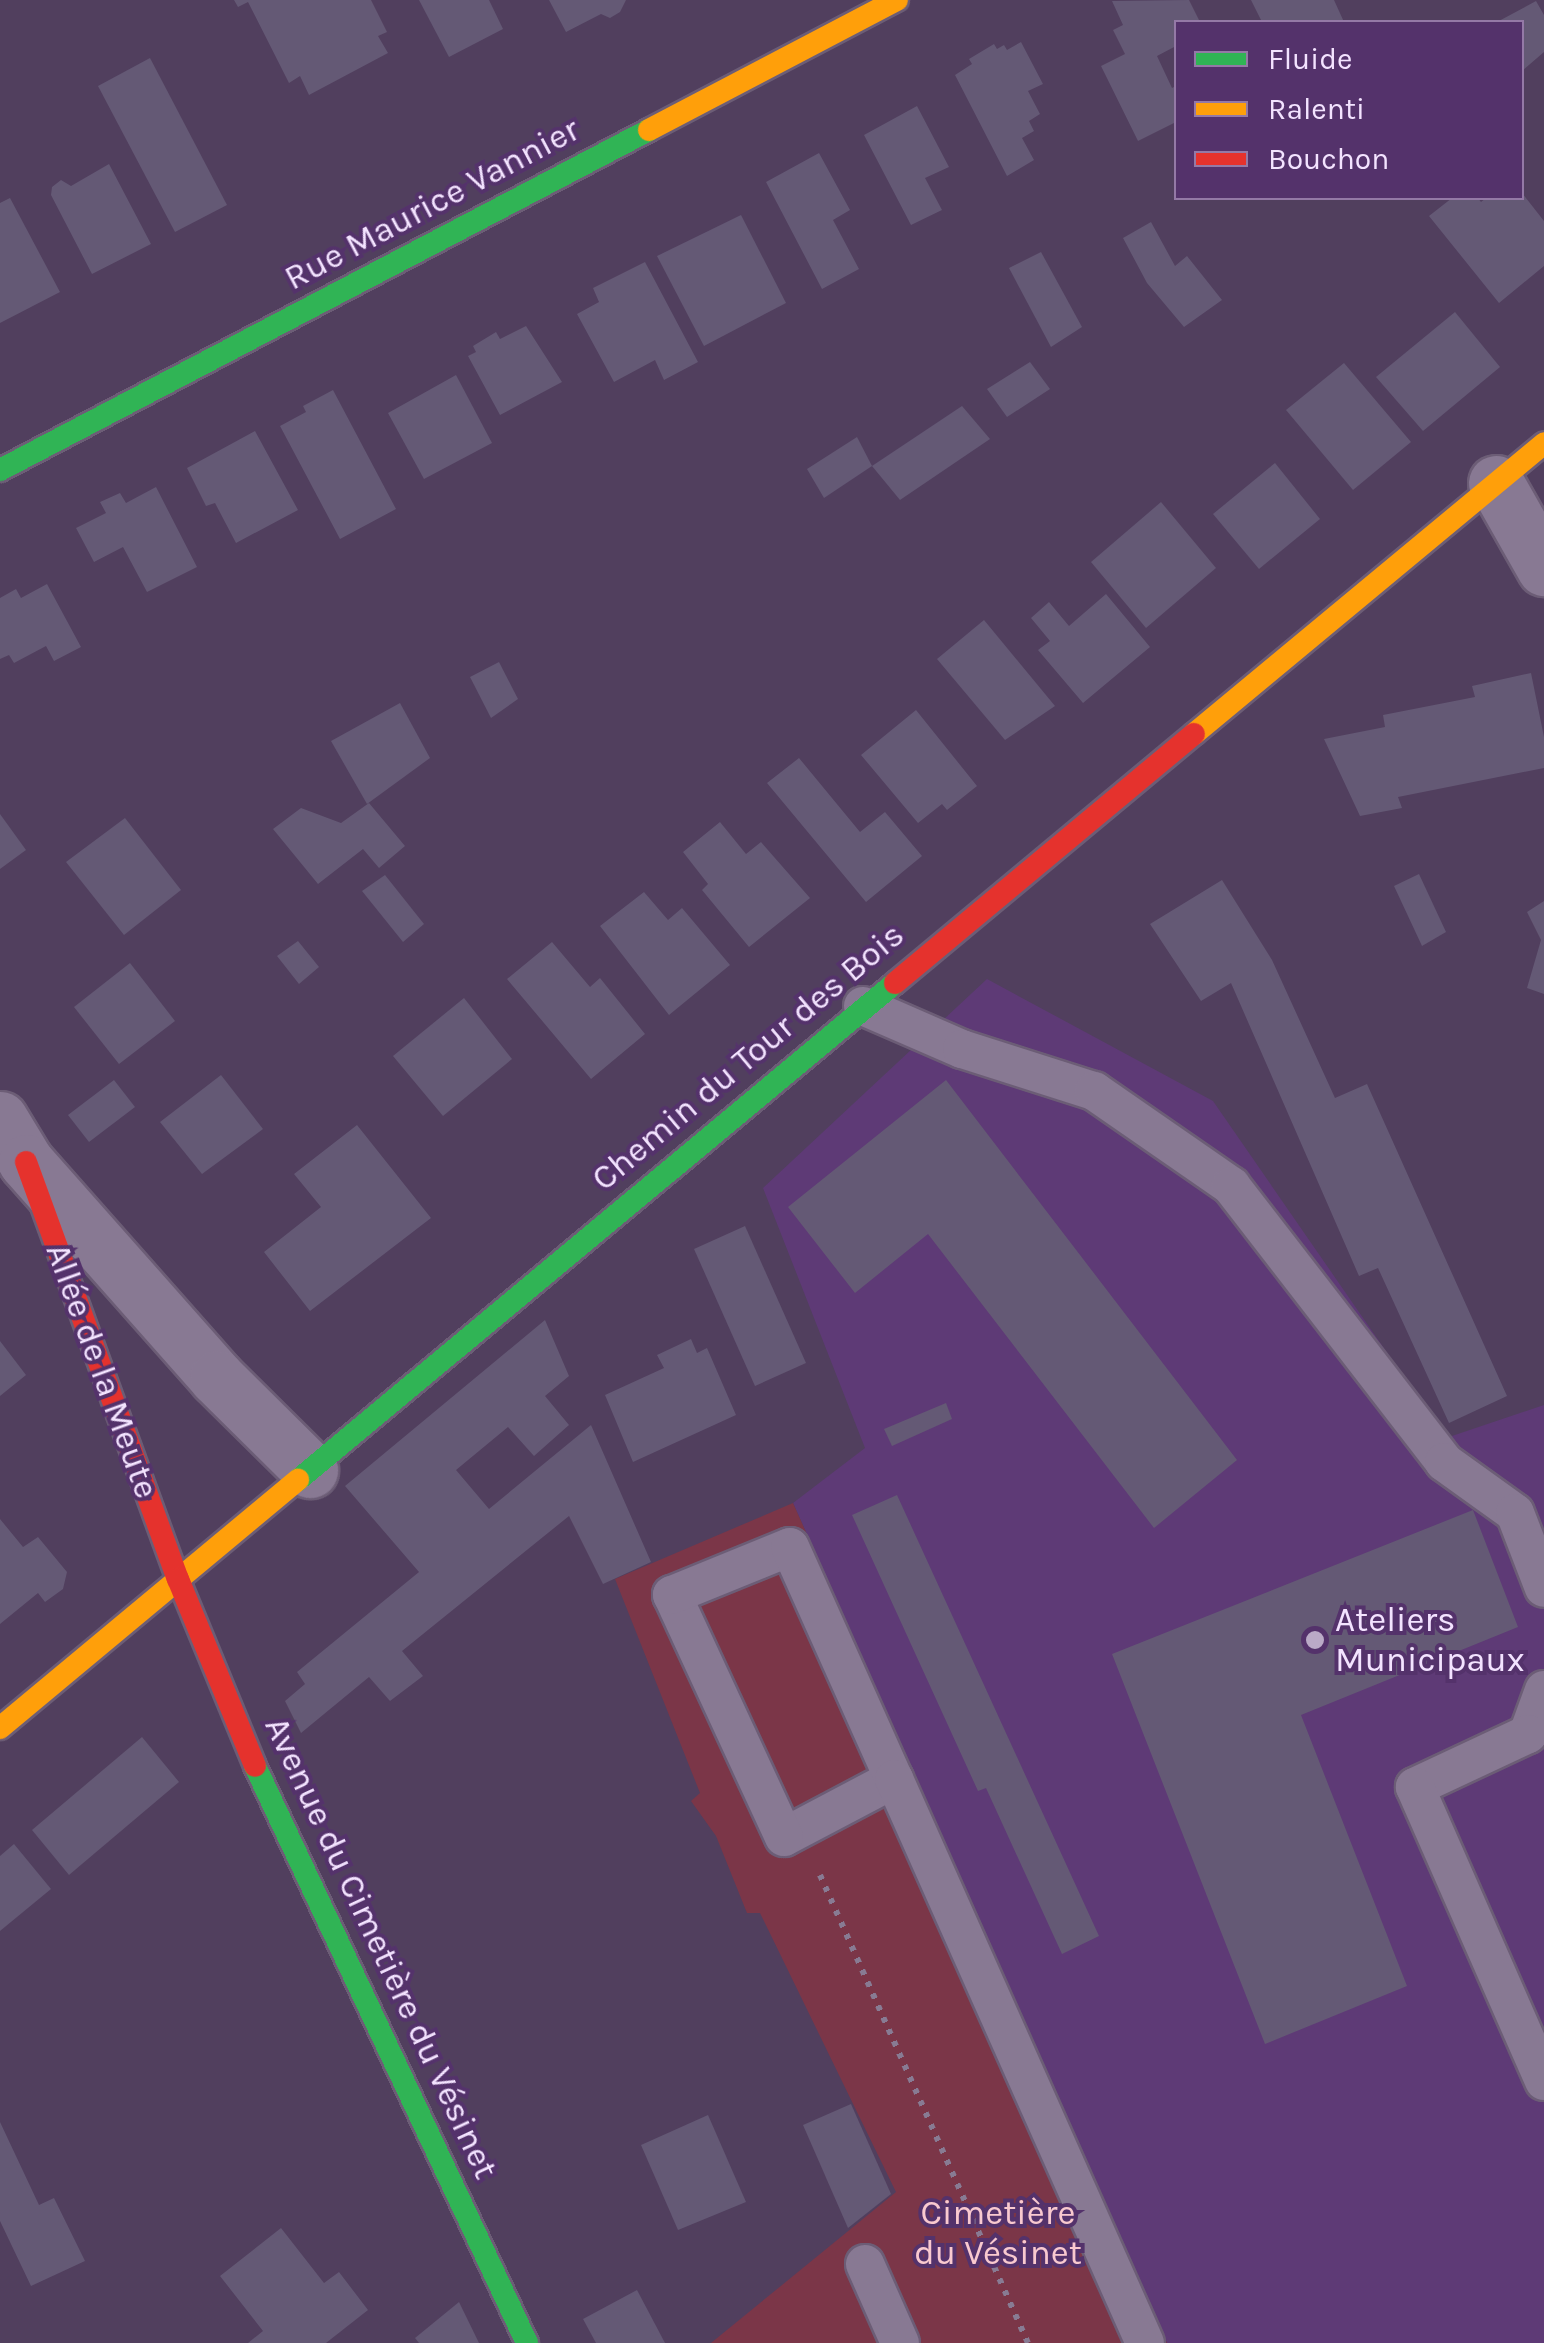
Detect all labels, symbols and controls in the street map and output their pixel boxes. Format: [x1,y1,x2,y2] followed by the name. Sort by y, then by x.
[1174,20,1524,200] legend
[1268,41,1352,77] text: Fluide
[1268,91,1365,127] text: Ralenti
[278,109,586,299] street label: Rue Maurice Vannier
[1268,141,1389,177] text: Bouchon
[583,914,913,1200] street label: Chemin du Tour des Bois
[36,1238,168,1504] street label: Allée de la Meute
[1335,1599,1525,1681] place label: Ateliers Municipaux
[1304,1629,1326,1651] marker: Ateliers Municipaux
[255,1710,507,2186] street label: Avenue du Cimetière du Vésinet
[914,2192,1082,2274] park label: Cimetière du Vésinet

